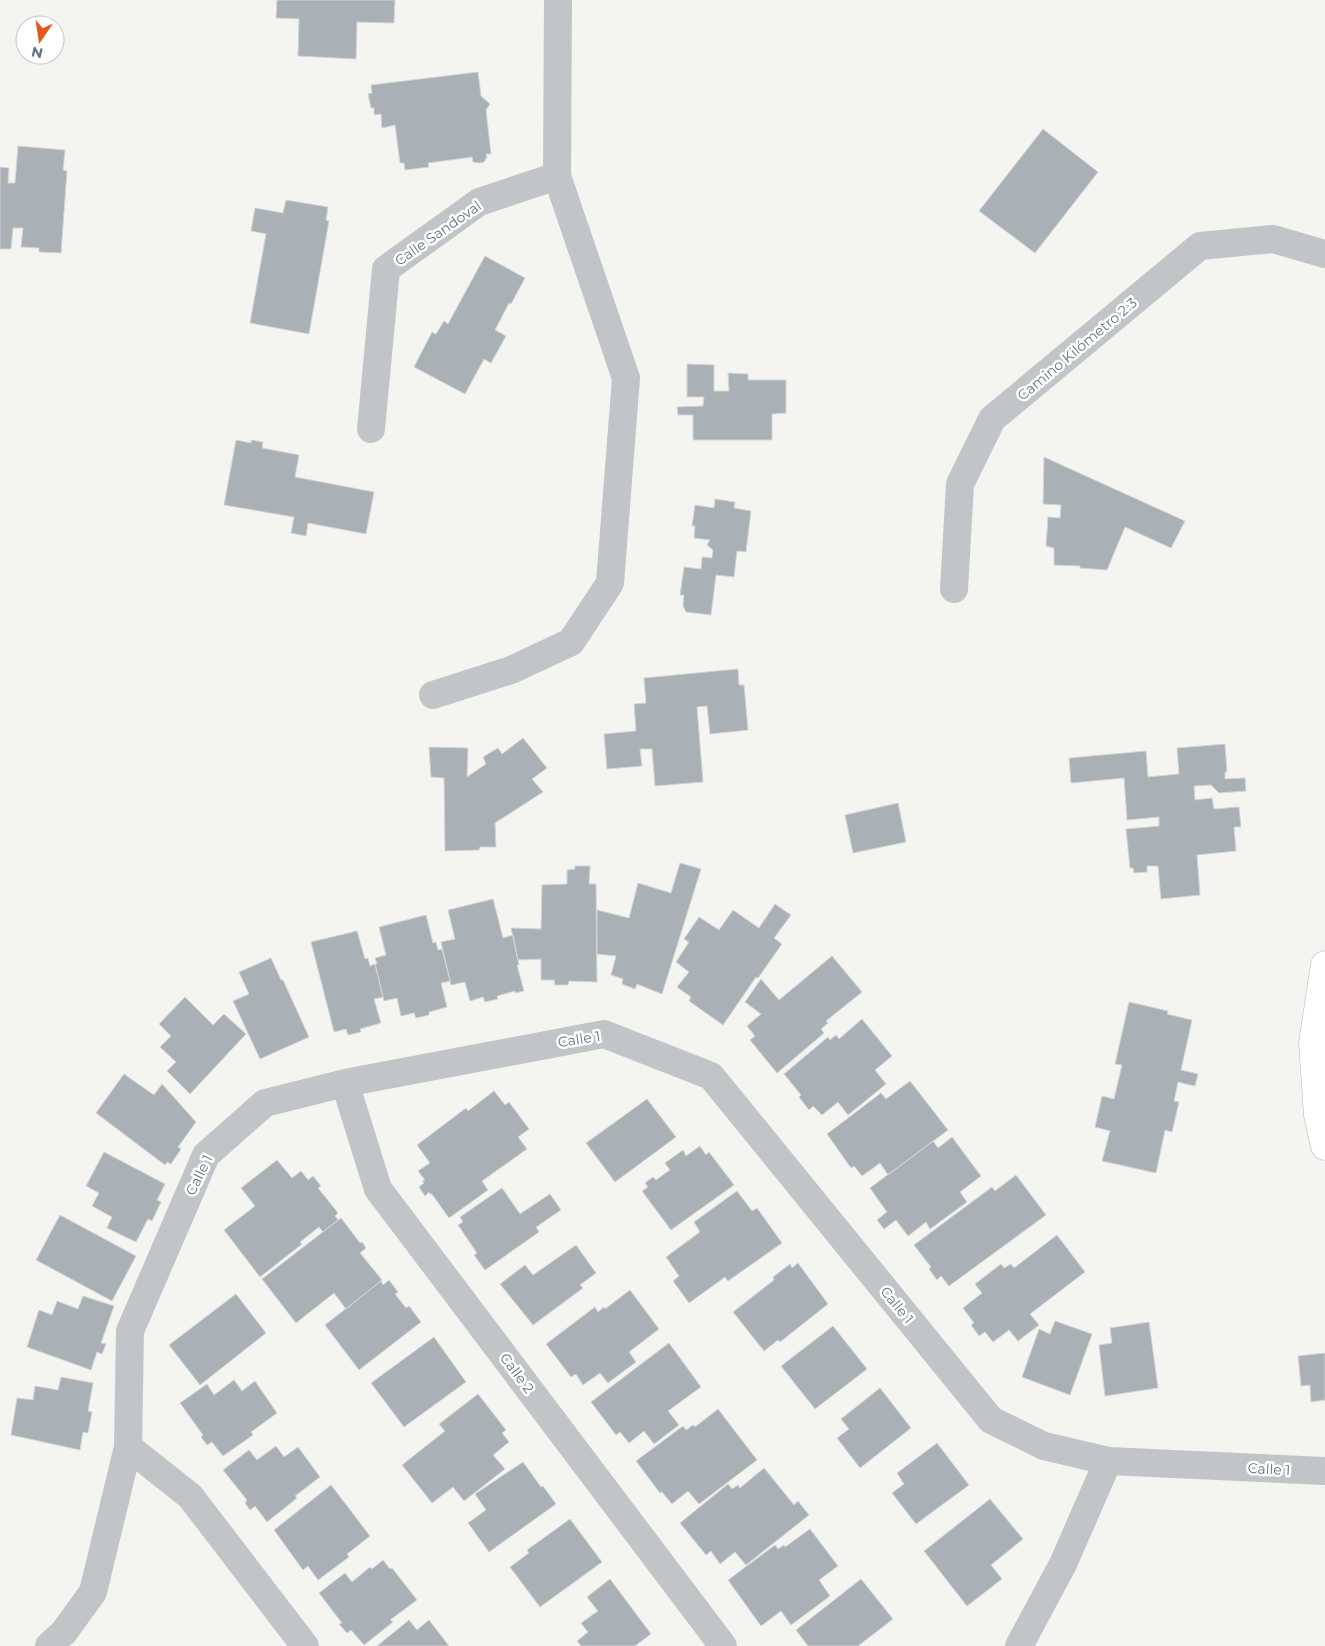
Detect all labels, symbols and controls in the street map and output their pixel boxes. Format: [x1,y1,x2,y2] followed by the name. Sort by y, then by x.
[15,15,65,65] north arrow
[30,43,45,63] text: N
[391,197,485,269] street label: Calle Sandoval
[1013,294,1141,404] street label: Camino Kilómetro 2.3
[556,1027,602,1051] street label: Calle 1
[182,1152,216,1198] street label: Calle 1
[877,1283,917,1327] street label: Calle 1
[496,1349,538,1397] street label: Calle 2
[1247,1459,1291,1479] street label: Calle 1

